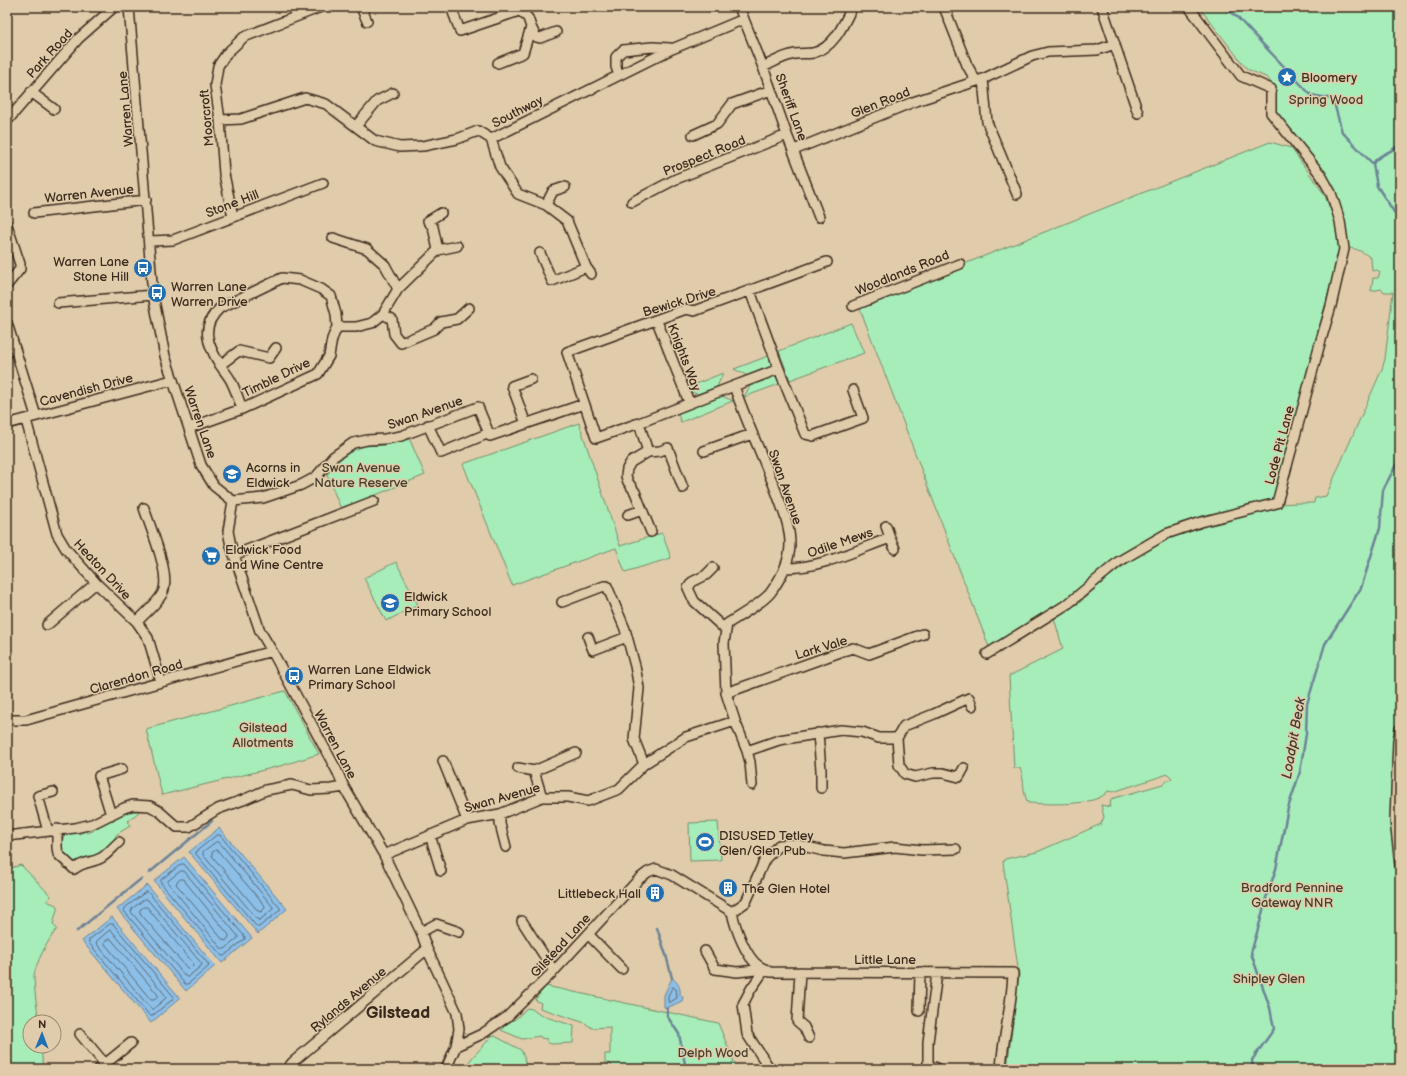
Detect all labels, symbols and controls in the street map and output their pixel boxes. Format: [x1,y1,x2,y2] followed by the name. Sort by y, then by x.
[23,26,76,82] street label: Park Road
[1276,66,1298,88] place icon: Bloomery
[115,70,137,147] street label: Warren Lane
[1301,70,1357,86] place label: Bloomery
[771,71,811,143] street label: Sheriff Lane
[848,84,912,122] street label: Glen Road
[197,89,217,147] street label: Moorcroft
[489,92,546,132] street label: Southway
[1289,92,1363,108] park label: Spring Wood
[661,132,748,180] street label: Prospect Road
[44,181,135,207] street label: Warren Avenue
[203,186,261,221] street label: Stone Hill
[853,247,952,299] street label: Woodlands Road
[53,254,129,285] place label: Warren Lane Stone Hill
[132,257,154,279] bus stop icon: Warren Lane Stone Hill
[171,279,248,310] place label: Warren Lane Warren Drive
[146,282,168,304] bus stop icon: Warren Lane Warren Drive
[641,283,718,321] street label: Bewick Drive
[664,321,704,394] street label: Knights Way
[240,355,313,401] street label: Timble Drive
[38,370,135,410] street label: Cavendish Drive
[180,384,220,461] street label: Warren Lane
[386,393,465,433] street label: Swan Avenue
[1262,404,1298,487] street label: Lode Pit Lane
[765,448,805,527] street label: Swan Avenue
[246,460,300,491] place label: Acorns in Eldwick
[314,460,408,491] park label: Swan Avenue Nature Reserve
[221,463,243,485] school or university icon: Acorns in Eldwick
[805,524,876,562] street label: Odile Mews
[70,536,135,603] street label: Heaton Drive
[225,542,324,573] place label: Eldwick Food and Wine Centre
[200,545,222,567] supermarket icon: Eldwick Food and Wine Centre
[404,589,491,620] place label: Eldwick Primary School
[379,592,401,614] school or university icon: Eldwick Primary School
[793,632,849,663] street label: Lark Vale
[88,656,185,698] street label: Clarendon Road
[308,662,431,693] place label: Warren Lane Eldwick Primary School
[283,665,305,687] bus stop icon: Warren Lane Eldwick Primary School
[1278,695,1309,780] water label: Loadpit Beck
[310,707,360,782] street label: Warren Lane
[233,720,294,751] park label: Gilstead Allotments
[462,779,542,816] street label: Swan Avenue
[719,828,813,859] place label: DISUSED Tetley Glen/Glen Pub
[694,831,716,853] sports icon: DISUSED Tetley Glen/Glen Pub
[717,877,739,899] building icon: The Glen Hotel
[1241,880,1344,911] park label: Bradford Pennine Gateway NNR
[742,881,830,897] place label: The Glen Hotel
[644,882,666,904] building icon: Littlebeck Hall
[558,886,641,902] place label: Littlebeck Hall
[527,910,594,981] street label: Gilstead Lane
[854,952,916,968] street label: Little Lane
[308,963,390,1036] street label: Rylands Avenue
[1233,971,1305,987] park label: Shipley Glen
[366,1003,430,1023] district label: Gilstead
[22,1014,62,1054] north arrow
[38,1018,46,1031] text: N
[678,1045,748,1061] park label: Delph Wood

